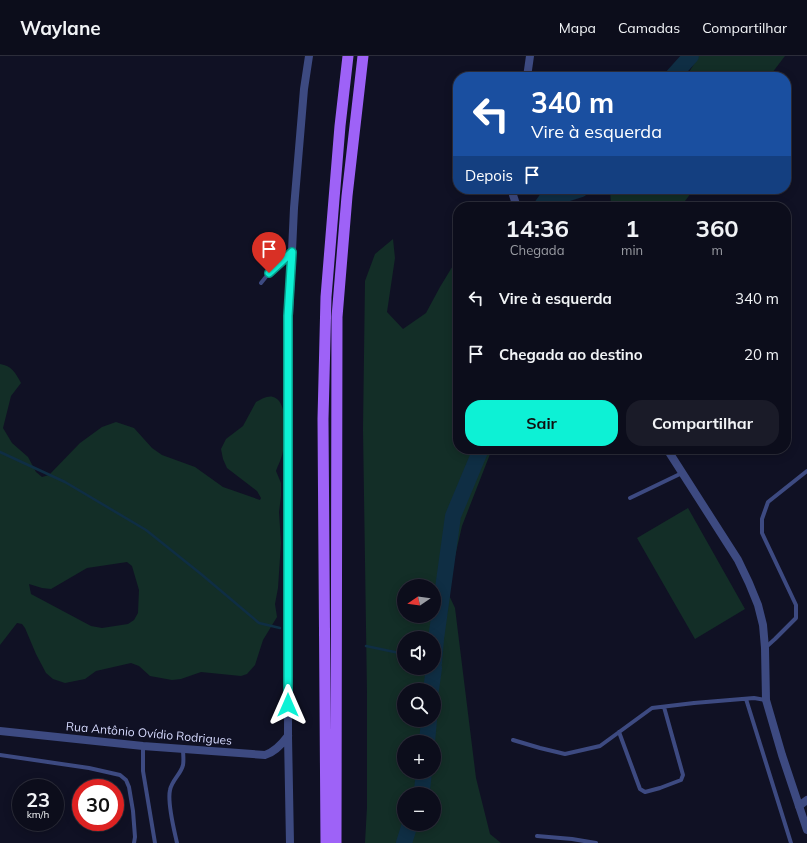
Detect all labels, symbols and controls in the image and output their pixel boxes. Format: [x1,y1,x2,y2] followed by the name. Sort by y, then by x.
[20,16,101,40] text: Waylane
[559,19,596,37] text: Mapa
[618,19,680,37] text: Camadas
[702,19,787,37] text: Compartilhar
[531,85,614,120] text: 340 m
[465,88,517,140] icon: left
[531,120,662,143] text: Vire à esquerda
[521,164,543,186] icon: arrive
[465,166,513,185] text: Depois
[505,213,569,243] text: 14:36
[625,213,639,243] text: 1
[696,213,739,243] text: 360
[252,232,286,273] pin
[258,238,280,260] icon: arrive
[510,242,564,258] text: Chegada
[621,242,643,258] text: min
[711,242,723,258] text: m
[465,287,487,309] icon: left
[499,289,612,308] text: Vire à esquerda
[735,289,779,308] text: 340 m
[465,343,487,365] icon: arrive
[499,345,643,364] text: Chegada ao destino
[744,345,779,364] text: 20 m
[465,400,618,446] button: Sair
[626,400,779,446] button: Compartilhar
[397,579,441,623] north arrow
[397,579,441,831] map controls
[397,631,441,675] button: sound
[397,683,441,727] button: search
[267,684,309,726] position arrow
[65,718,233,748] street label: Rua Antônio Ovídio Rodrigues
[397,735,441,779] button: +
[72,779,124,831] speed limit sign: 30
[26,787,50,812] text: 23
[397,787,441,831] button: −
[27,808,49,821] text: km/h

